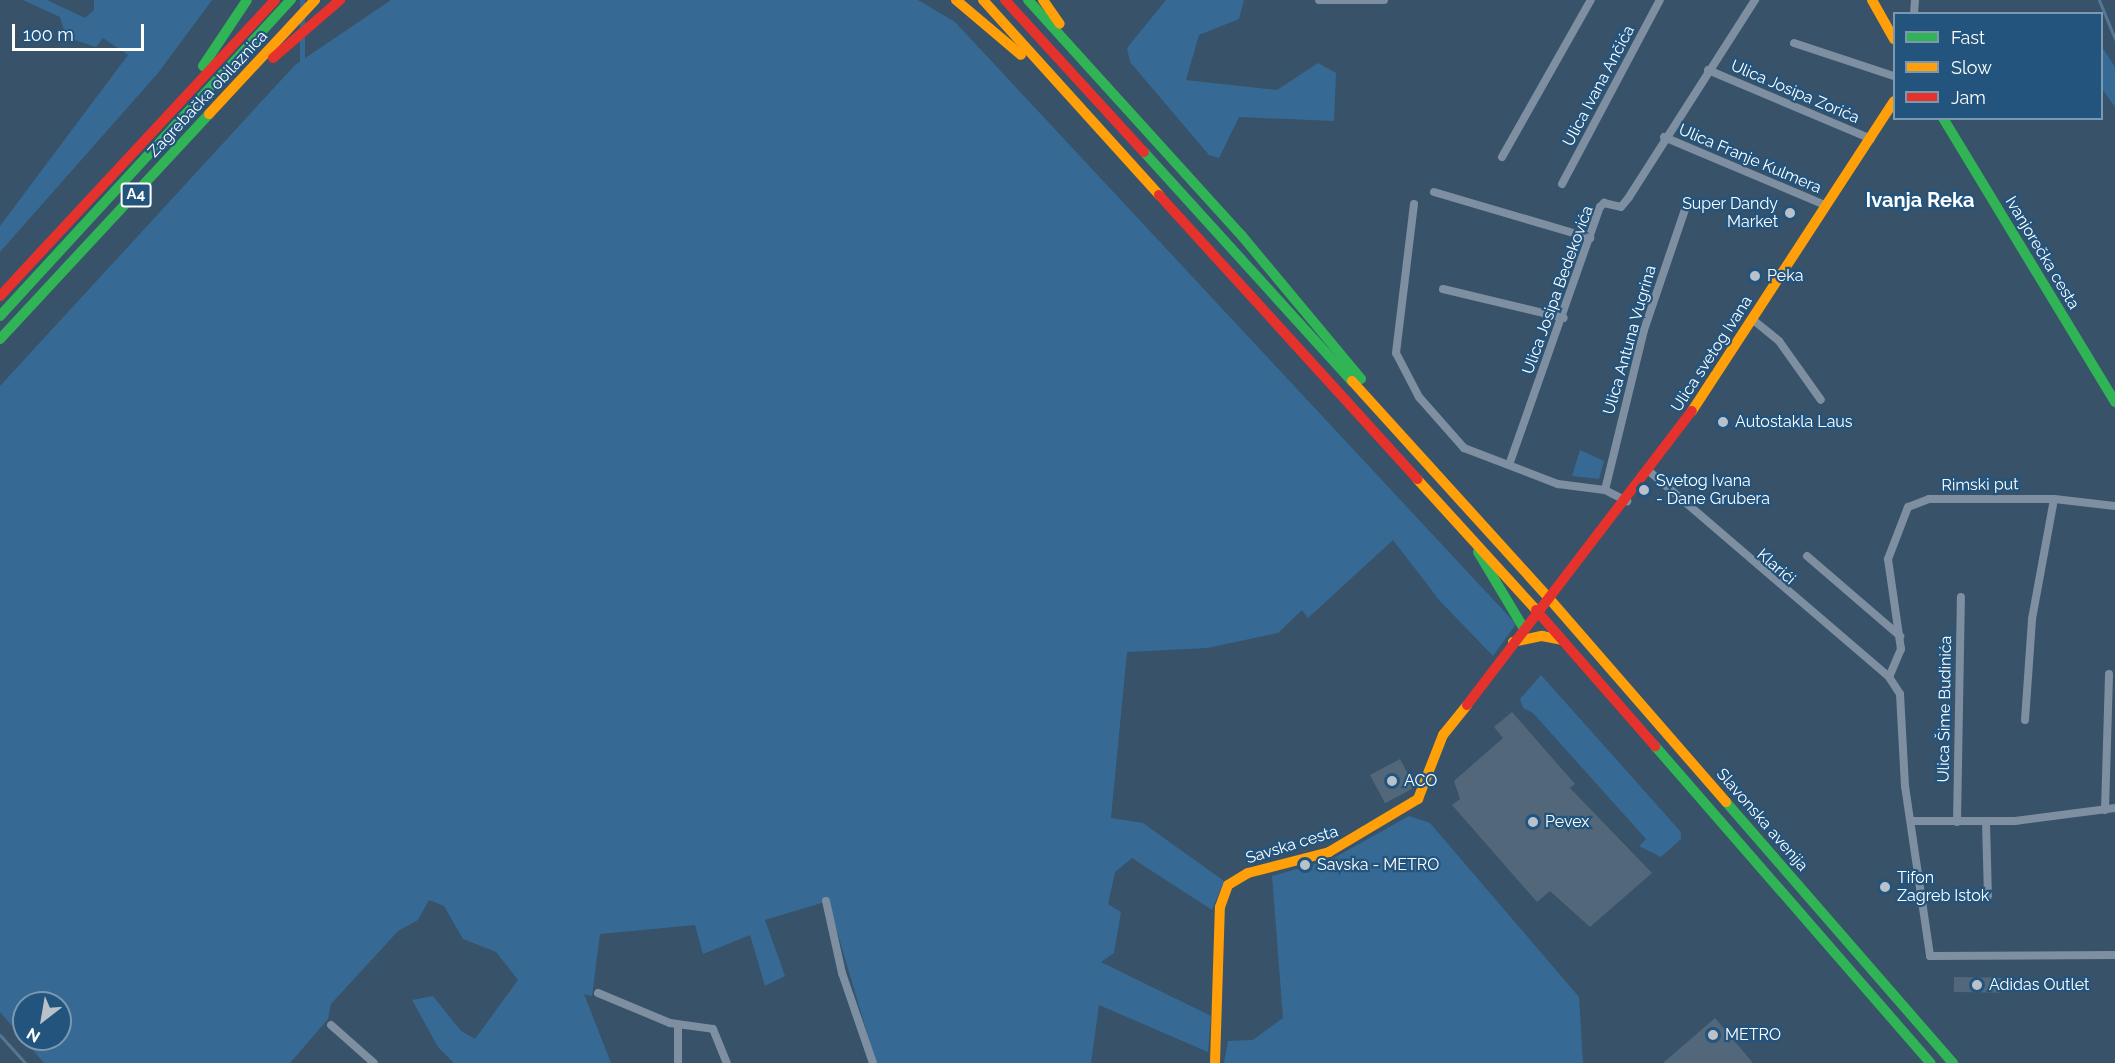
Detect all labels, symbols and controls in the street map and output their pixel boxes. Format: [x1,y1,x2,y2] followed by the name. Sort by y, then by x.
[15,12,147,50] scale bar
[1893,12,2103,120] legend
[1559,22,1639,150] street label: Ulica Ivana Ančića
[23,24,74,45] text: 100 m
[144,27,272,161] street label: Zagrebačka obilaznica
[1951,27,1985,48] text: Fast
[1728,56,1862,128] street label: Ulica Josipa Zorića
[1951,57,1992,78] text: Slow
[1951,87,1986,108] text: Jam
[1676,120,1824,198] street label: Ulica Franje Kulmera
[120,183,152,207] road number: A4
[1866,188,1974,212] district label: Ivanja Reka
[2001,193,2083,313] street label: Ivanjorečka cesta
[1682,194,1778,232] place label: Super Dandy Market
[1518,203,1598,377] street label: Ulica Josipa Bedekovića
[1783,206,1797,220] marker: Super Dandy Market
[1599,263,1661,417] street label: Ulica Antuna Vugrina
[1767,266,1803,286] place label: Peka
[1748,269,1762,283] marker: Peka
[1667,292,1757,416] street label: Ulica svetog Ivana
[1735,412,1853,432] place label: Autostakla Laus
[1716,415,1730,429] marker: Autostakla Laus
[1656,471,1770,509] place label: Svetog Ivana - Dane Grubera
[1941,475,2019,495] street label: Rimski put
[1637,483,1651,497] marker: Svetog Ivana - Dane Grubera
[1753,545,1799,589] street label: Klarići
[1934,635,1956,783] street label: Ulica Šime Budinića
[1712,765,1812,875] street label: Slavonska avenija
[1404,771,1437,791] place label: ACO
[1385,774,1399,788] marker: ACO
[1545,812,1589,832] place label: Pevex
[1526,815,1540,829] marker: Pevex
[1244,822,1340,868] street label: Savska cesta
[1317,855,1439,875] place label: Savska - METRO
[1298,858,1312,872] marker: Savska - METRO
[1897,868,1989,906] place label: Tifon Zagreb Istok
[1878,880,1892,894] marker: Tifon Zagreb Istok
[1989,975,2089,995] place label: Adidas Outlet
[1970,978,1984,992] marker: Adidas Outlet
[12,991,72,1051] north arrow
[23,1024,44,1046] text: N
[1725,1025,1781,1045] place label: METRO
[1706,1028,1720,1042] marker: METRO

